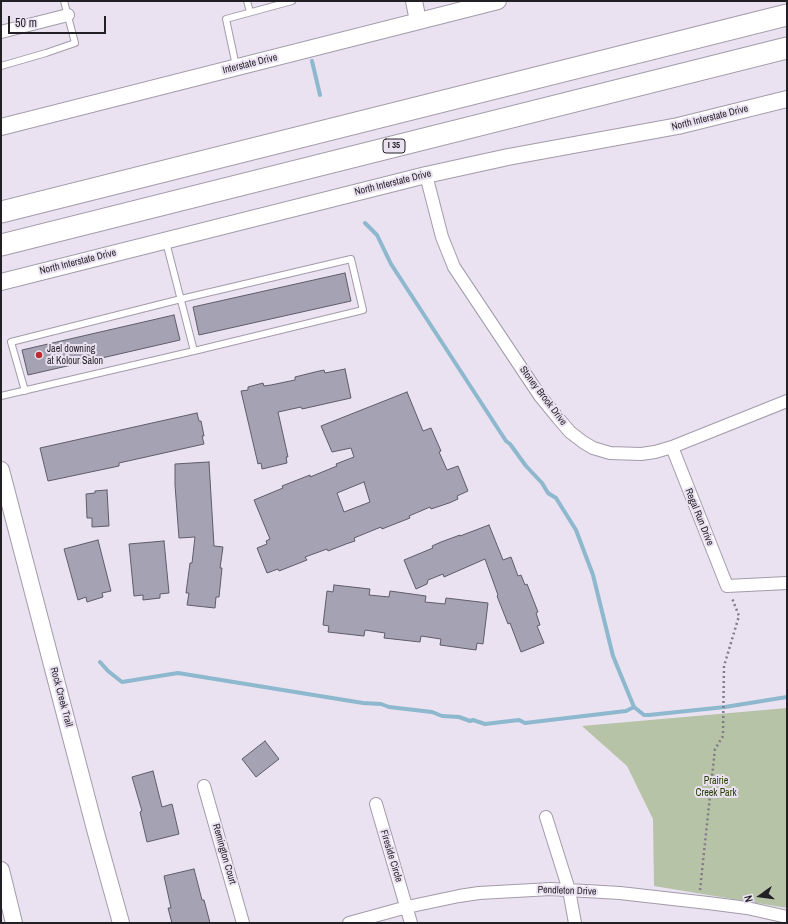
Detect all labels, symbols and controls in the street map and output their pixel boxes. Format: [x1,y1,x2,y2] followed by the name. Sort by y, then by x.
[10,8,108,34] scale bar
[15,15,37,31] text: 50 m
[221,51,279,77] street label: Interstate Drive
[671,103,749,133] street label: North Interstate Drive
[383,139,405,153] road number: I 35
[354,168,432,198] street label: North Interstate Drive
[39,247,117,277] street label: North Interstate Drive
[47,343,103,366] place label: Jael downing at Kolour Salon
[34,350,44,360] marker: Jael downing at Kolour Salon
[517,364,569,428] street label: Stoney Brook Drive
[682,487,716,547] street label: Regal Run Drive
[47,666,75,728] street label: Rock Creek Trail
[695,775,737,798] park label: Prairie Creek Park
[210,822,238,886] street label: Remington Court
[377,829,405,883] street label: Fireside Circle
[740,876,780,916] north arrow
[537,884,597,898] street label: Pendleton Drive
[741,894,756,904] text: N

